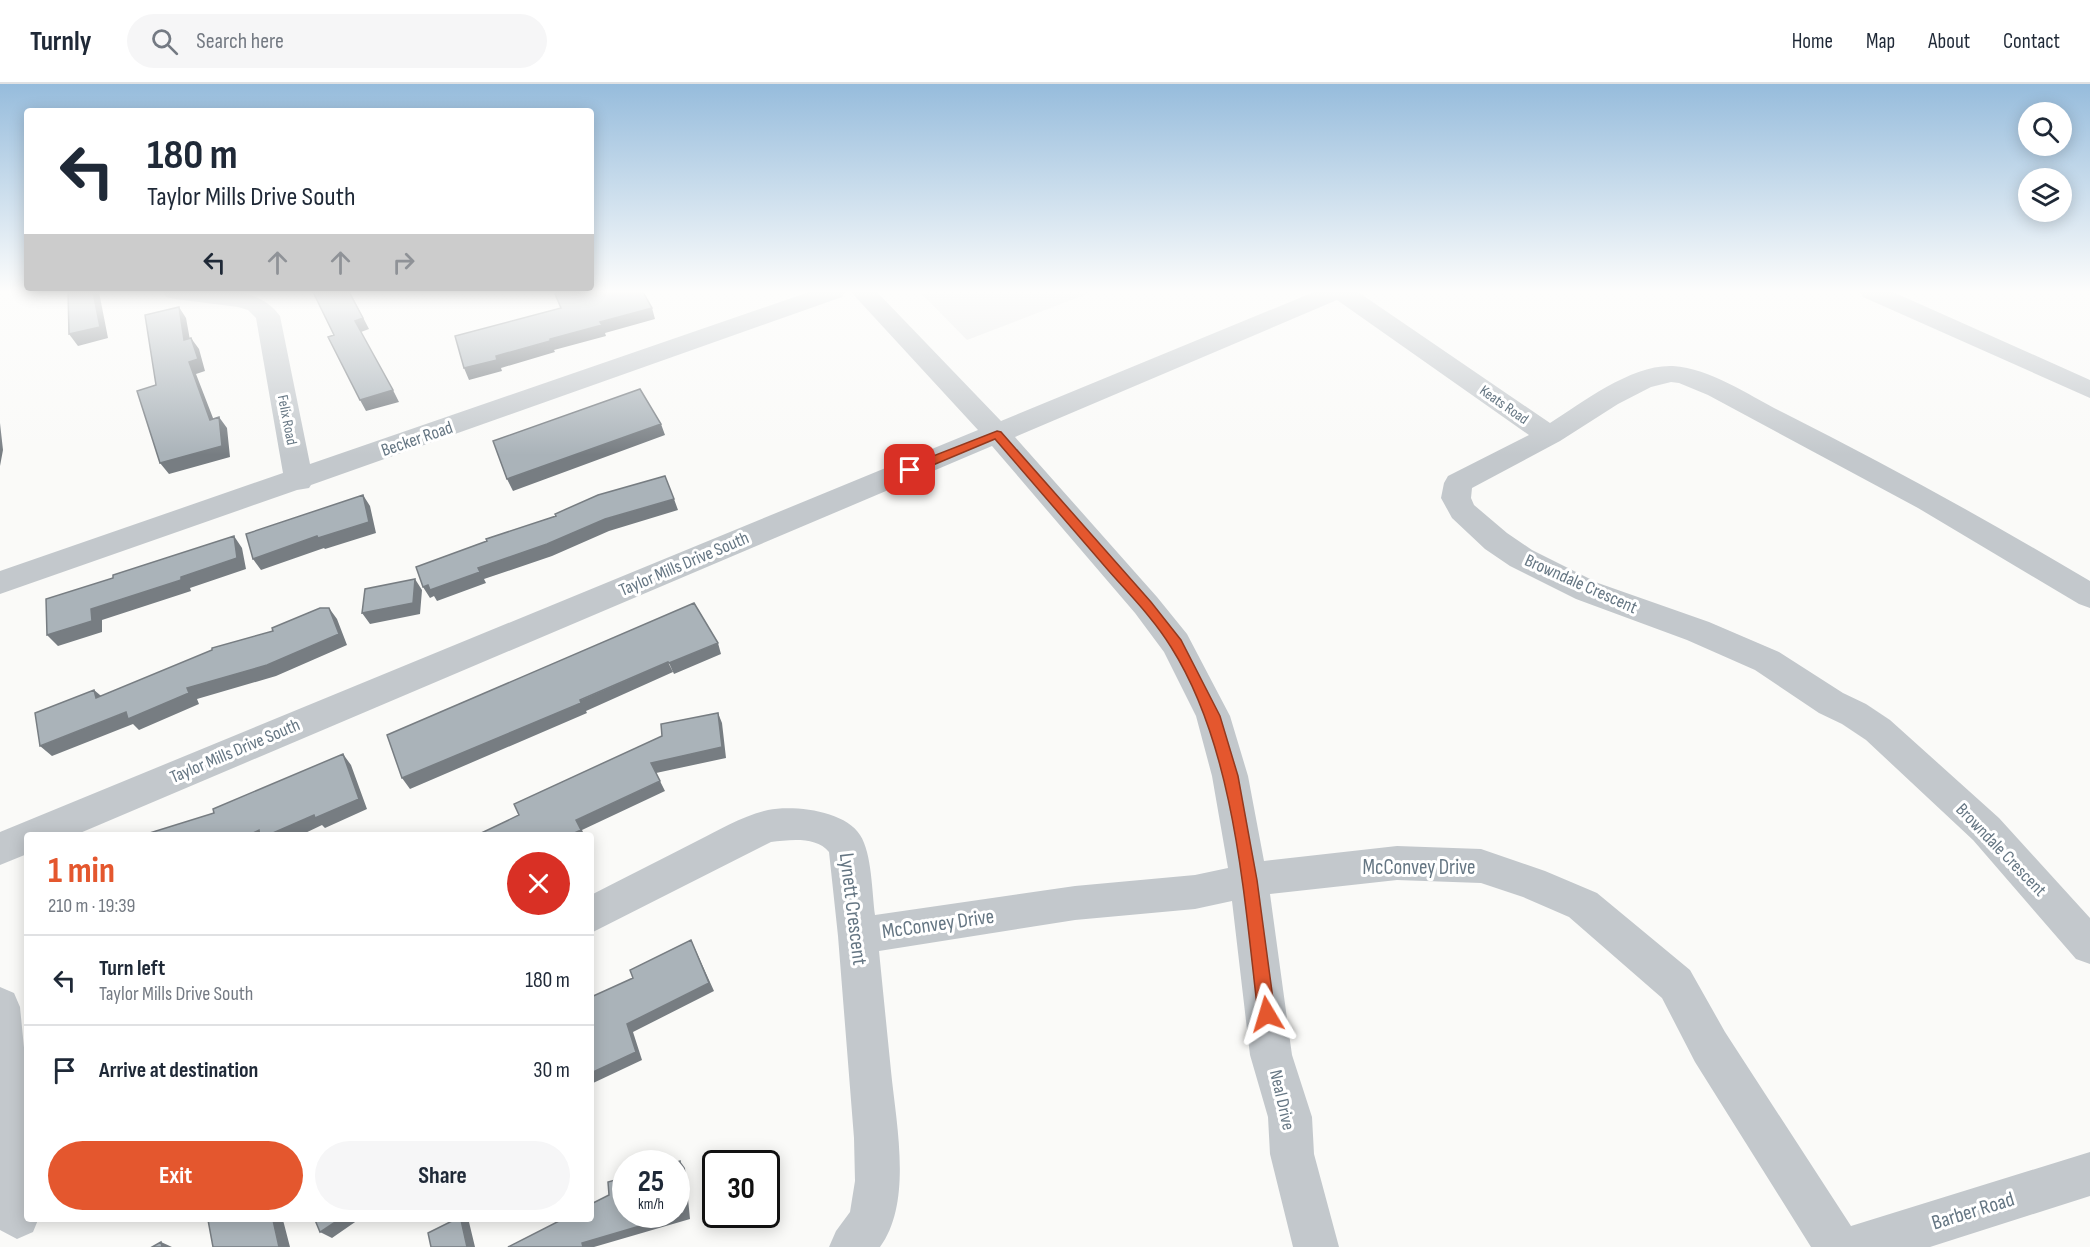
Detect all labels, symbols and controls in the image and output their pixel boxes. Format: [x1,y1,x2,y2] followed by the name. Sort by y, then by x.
[127,14,547,68] search box
[30,25,91,58] text: Turnly
[148,25,181,58] icon: search
[196,28,284,55] text: Search here
[1792,29,1833,54] text: Home
[1866,29,1895,54] text: Map
[1928,29,1970,54] text: About
[2003,29,2060,54] text: Contact
[2018,102,2072,222] map controls
[2018,102,2072,156] button: search
[147,130,238,181] text: 180 m
[48,132,126,210] icon: left
[2018,168,2072,222] button: layers
[147,181,355,213] text: Taylor Mills Drive South
[198,246,231,279] icon: left
[261,246,294,279] icon: ahead
[324,246,357,279] icon: ahead
[387,246,420,279] icon: right
[1476,381,1532,429] street label: Keats Road
[273,393,301,447] street label: Felix Road
[378,417,456,461] street label: Becker Road
[884,444,935,495] pin
[893,453,926,486] icon: arrive
[616,527,752,601] street label: Taylor Mills Drive South
[1522,550,1641,618] street label: Browndale Crescent
[167,714,303,788] street label: Taylor Mills Drive South
[1951,799,2051,901] street label: Browndale Crescent
[48,850,115,893] text: 1 min
[834,851,872,967] street label: Lynett Crescent
[507,852,570,915] button: close
[1363,855,1475,880] street label: McConvey Drive
[48,894,135,918] text: 210 m · 19:39
[880,904,996,944] street label: McConvey Drive
[99,955,165,982] text: Turn left
[48,964,81,997] icon: left
[525,967,570,994] text: 180 m
[99,982,253,1006] text: Taylor Mills Drive South
[1235,982,1299,1046] position arrow
[48,1054,81,1087] icon: arrive
[99,1057,258,1084] text: Arrive at destination
[533,1057,570,1084] text: 30 m
[1265,1068,1299,1132] street label: Neal Drive
[48,1141,303,1210] button: Exit
[315,1141,570,1210] button: Share
[702,1150,780,1228] speed limit sign: 30
[638,1164,664,1200] text: 25
[1929,1187,2017,1235] street label: Barber Road
[638,1195,664,1214] text: km/h

